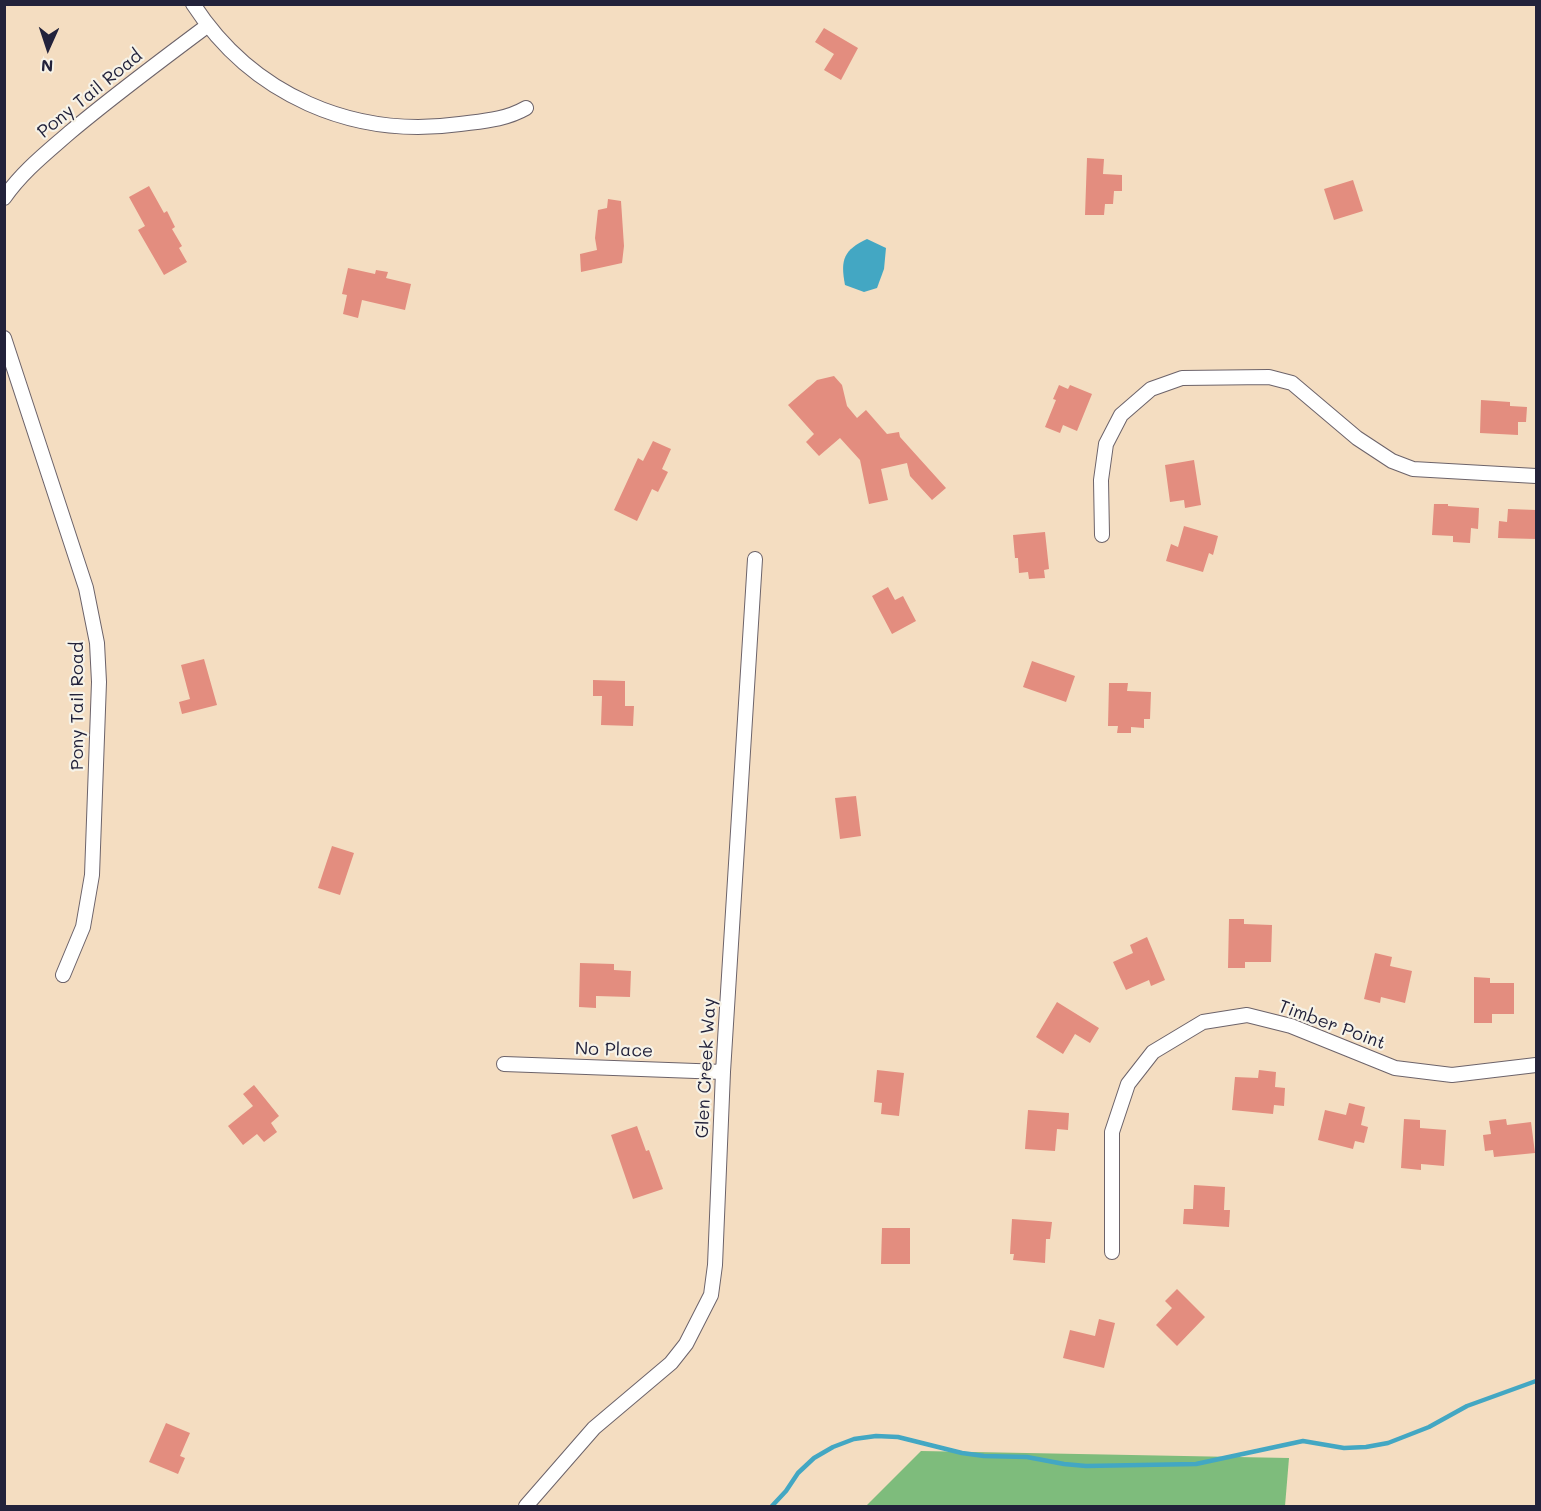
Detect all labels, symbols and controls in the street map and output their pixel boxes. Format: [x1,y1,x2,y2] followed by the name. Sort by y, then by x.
[18,18,78,78] north arrow
[33,45,147,143] street label: Pony Tail Road
[40,56,54,77] text: N
[66,642,88,770] street label: Pony Tail Road
[1276,996,1388,1054] street label: Timber Point
[692,997,720,1139] street label: Glen Creek Way
[575,1038,653,1062] street label: No Place

